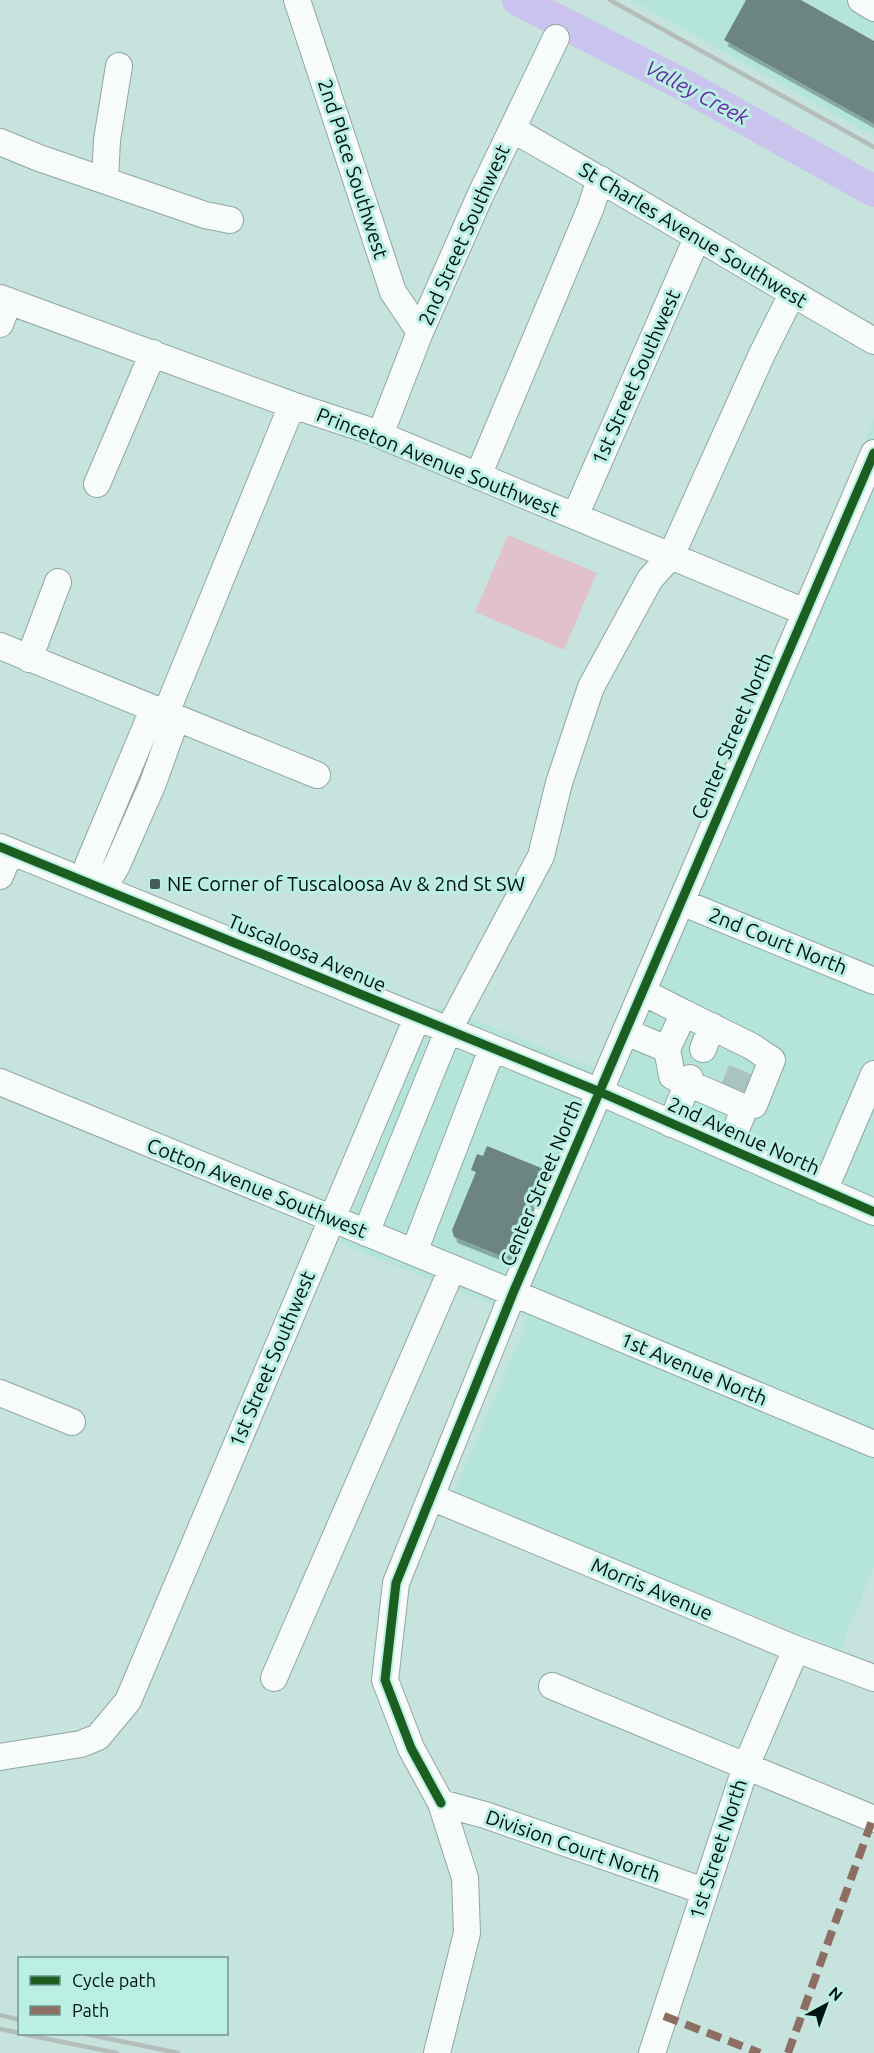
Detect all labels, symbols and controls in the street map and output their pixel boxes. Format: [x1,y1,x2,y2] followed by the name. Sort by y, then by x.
[642,55,753,129] water label: Valley Creek
[314,76,393,262] street label: 2nd Place Southwest
[413,141,514,329] street label: 2nd Street Southwest
[575,157,812,312] street label: St Charles Avenue Southwest
[587,286,684,468] street label: 1st Street Southwest
[314,402,563,521] street label: Princeton Avenue Southwest
[686,649,777,823] street label: Center Street North
[167,872,525,895] place label: NE Corner of Tuscaloosa Av & 2nd St SW
[148,877,162,891] marker: NE Corner of Tuscaloosa Av & 2nd St SW
[706,902,851,979] street label: 2nd Court North
[225,909,390,996] street label: Tuscaloosa Avenue
[665,1092,824,1179] street label: 2nd Avenue North
[495,1096,586,1270] street label: Center Street North
[144,1133,371,1242] street label: Cotton Avenue Southwest
[224,1267,319,1450] street label: 1st Street Southwest
[617,1327,771,1410] street label: 1st Avenue North
[588,1553,716,1624] street label: Morris Avenue
[684,1776,751,1922] street label: 1st Street North
[483,1805,663,1886] street label: Division Court North
[18,1957,228,2035] legend
[72,1970,156,1990] text: Cycle path
[796,1975,856,2035] north arrow
[825,1983,846,2004] text: N
[72,2000,109,2020] text: Path

